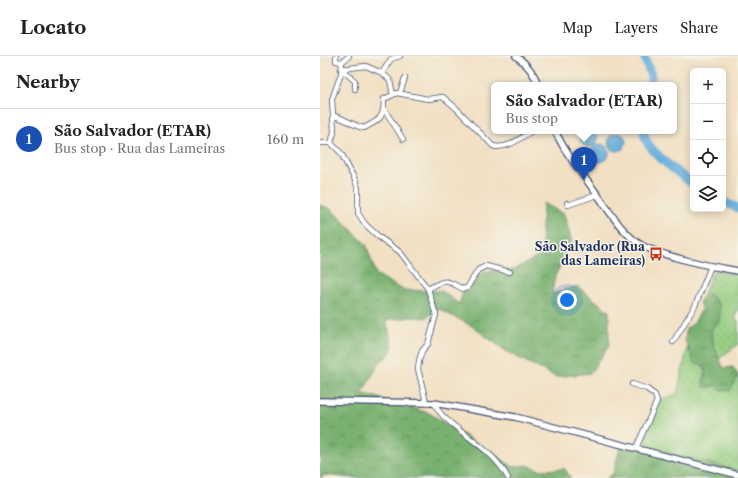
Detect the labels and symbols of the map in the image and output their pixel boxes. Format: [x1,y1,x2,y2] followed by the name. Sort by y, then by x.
[571,147,597,180] pin: 1
[535,239,646,268] place label: São Salvador (Rua das Lameiras)
[648,246,664,262] bus stop icon: São Salvador (Rua das Lameiras)
[557,290,577,310] your location

